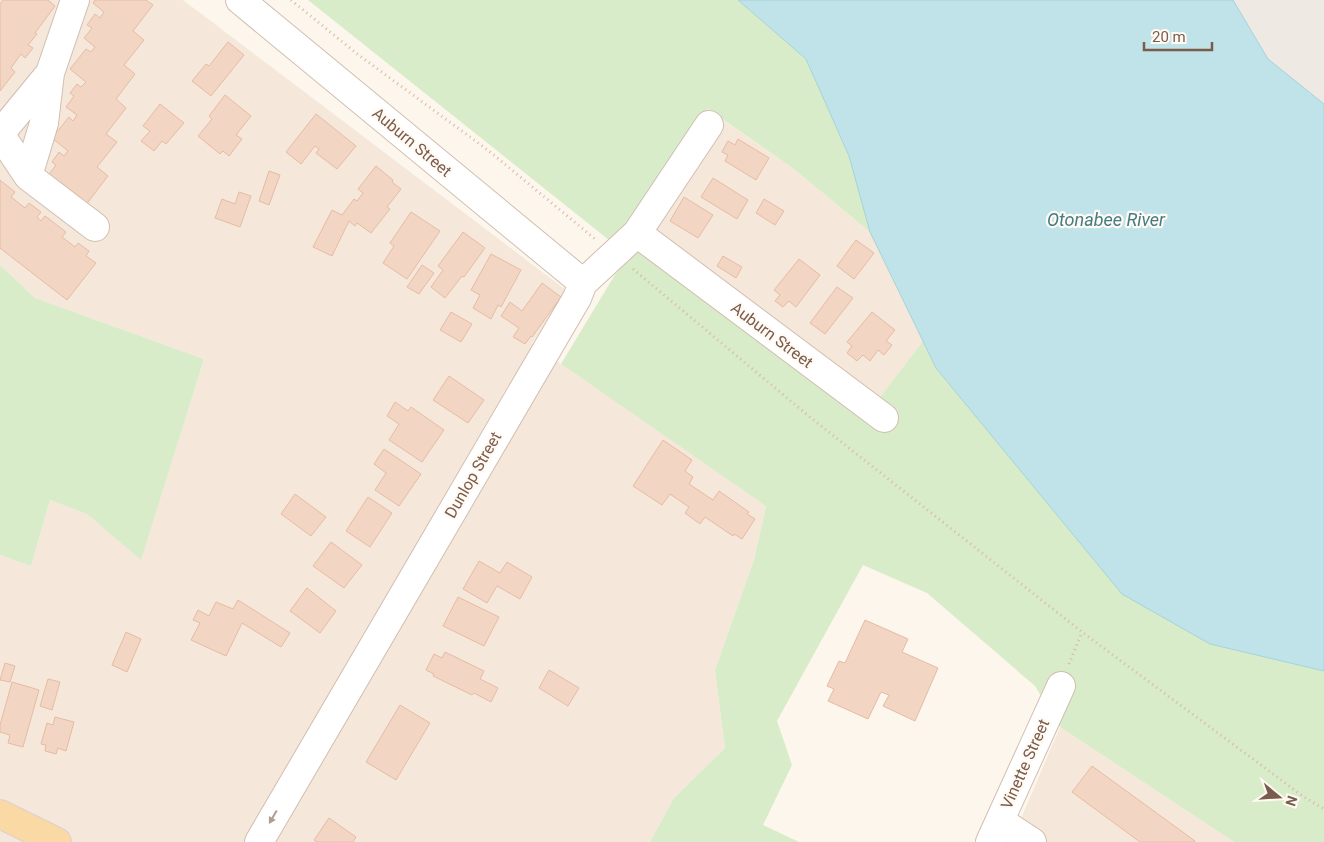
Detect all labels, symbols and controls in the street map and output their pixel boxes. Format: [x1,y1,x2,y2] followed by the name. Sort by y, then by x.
[1144,20,1212,52] scale bar
[1152,28,1186,46] text: 20 m
[369,103,455,181] street label: Auburn Street
[1047,209,1166,230] water label: Otonabee River
[727,298,817,372] street label: Auburn Street
[441,429,505,521] street label: Dunlop Street
[997,716,1053,812] street label: Vinette Street
[1254,772,1304,822] north arrow
[1282,794,1301,808] text: N
[269,811,278,824] one-way arrow

